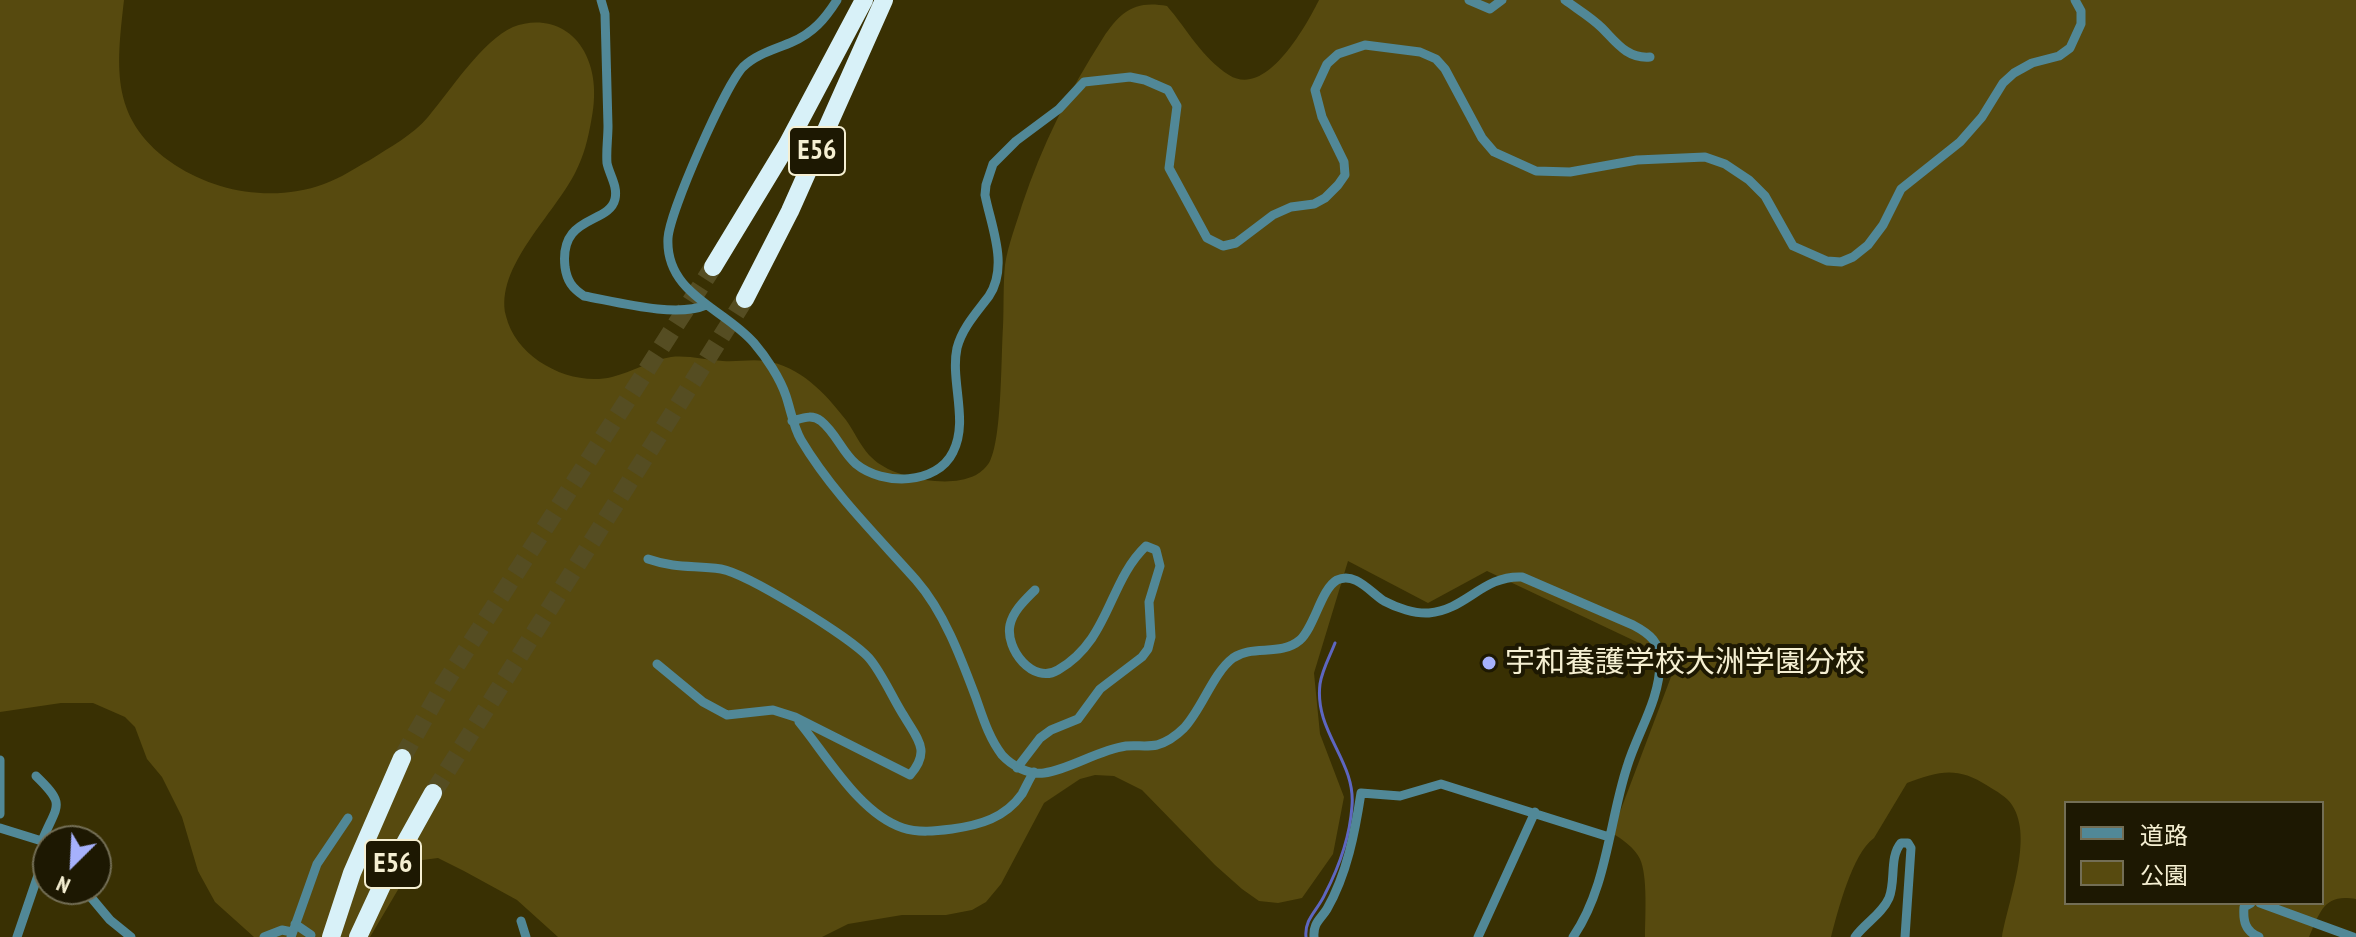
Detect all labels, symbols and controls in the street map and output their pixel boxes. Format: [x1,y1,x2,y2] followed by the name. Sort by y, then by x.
[789,127,845,175] road number: E56
[1505,645,1865,681] place label: 宇和養護学校大洲学園分校
[1480,654,1498,672] marker: 宇和養護学校大洲学園分校
[2064,801,2324,905] legend
[2140,820,2188,851] text: 道路
[32,825,112,905] north arrow
[365,840,421,888] road number: E56
[2140,860,2188,891] text: 公園
[52,870,74,900] text: N

